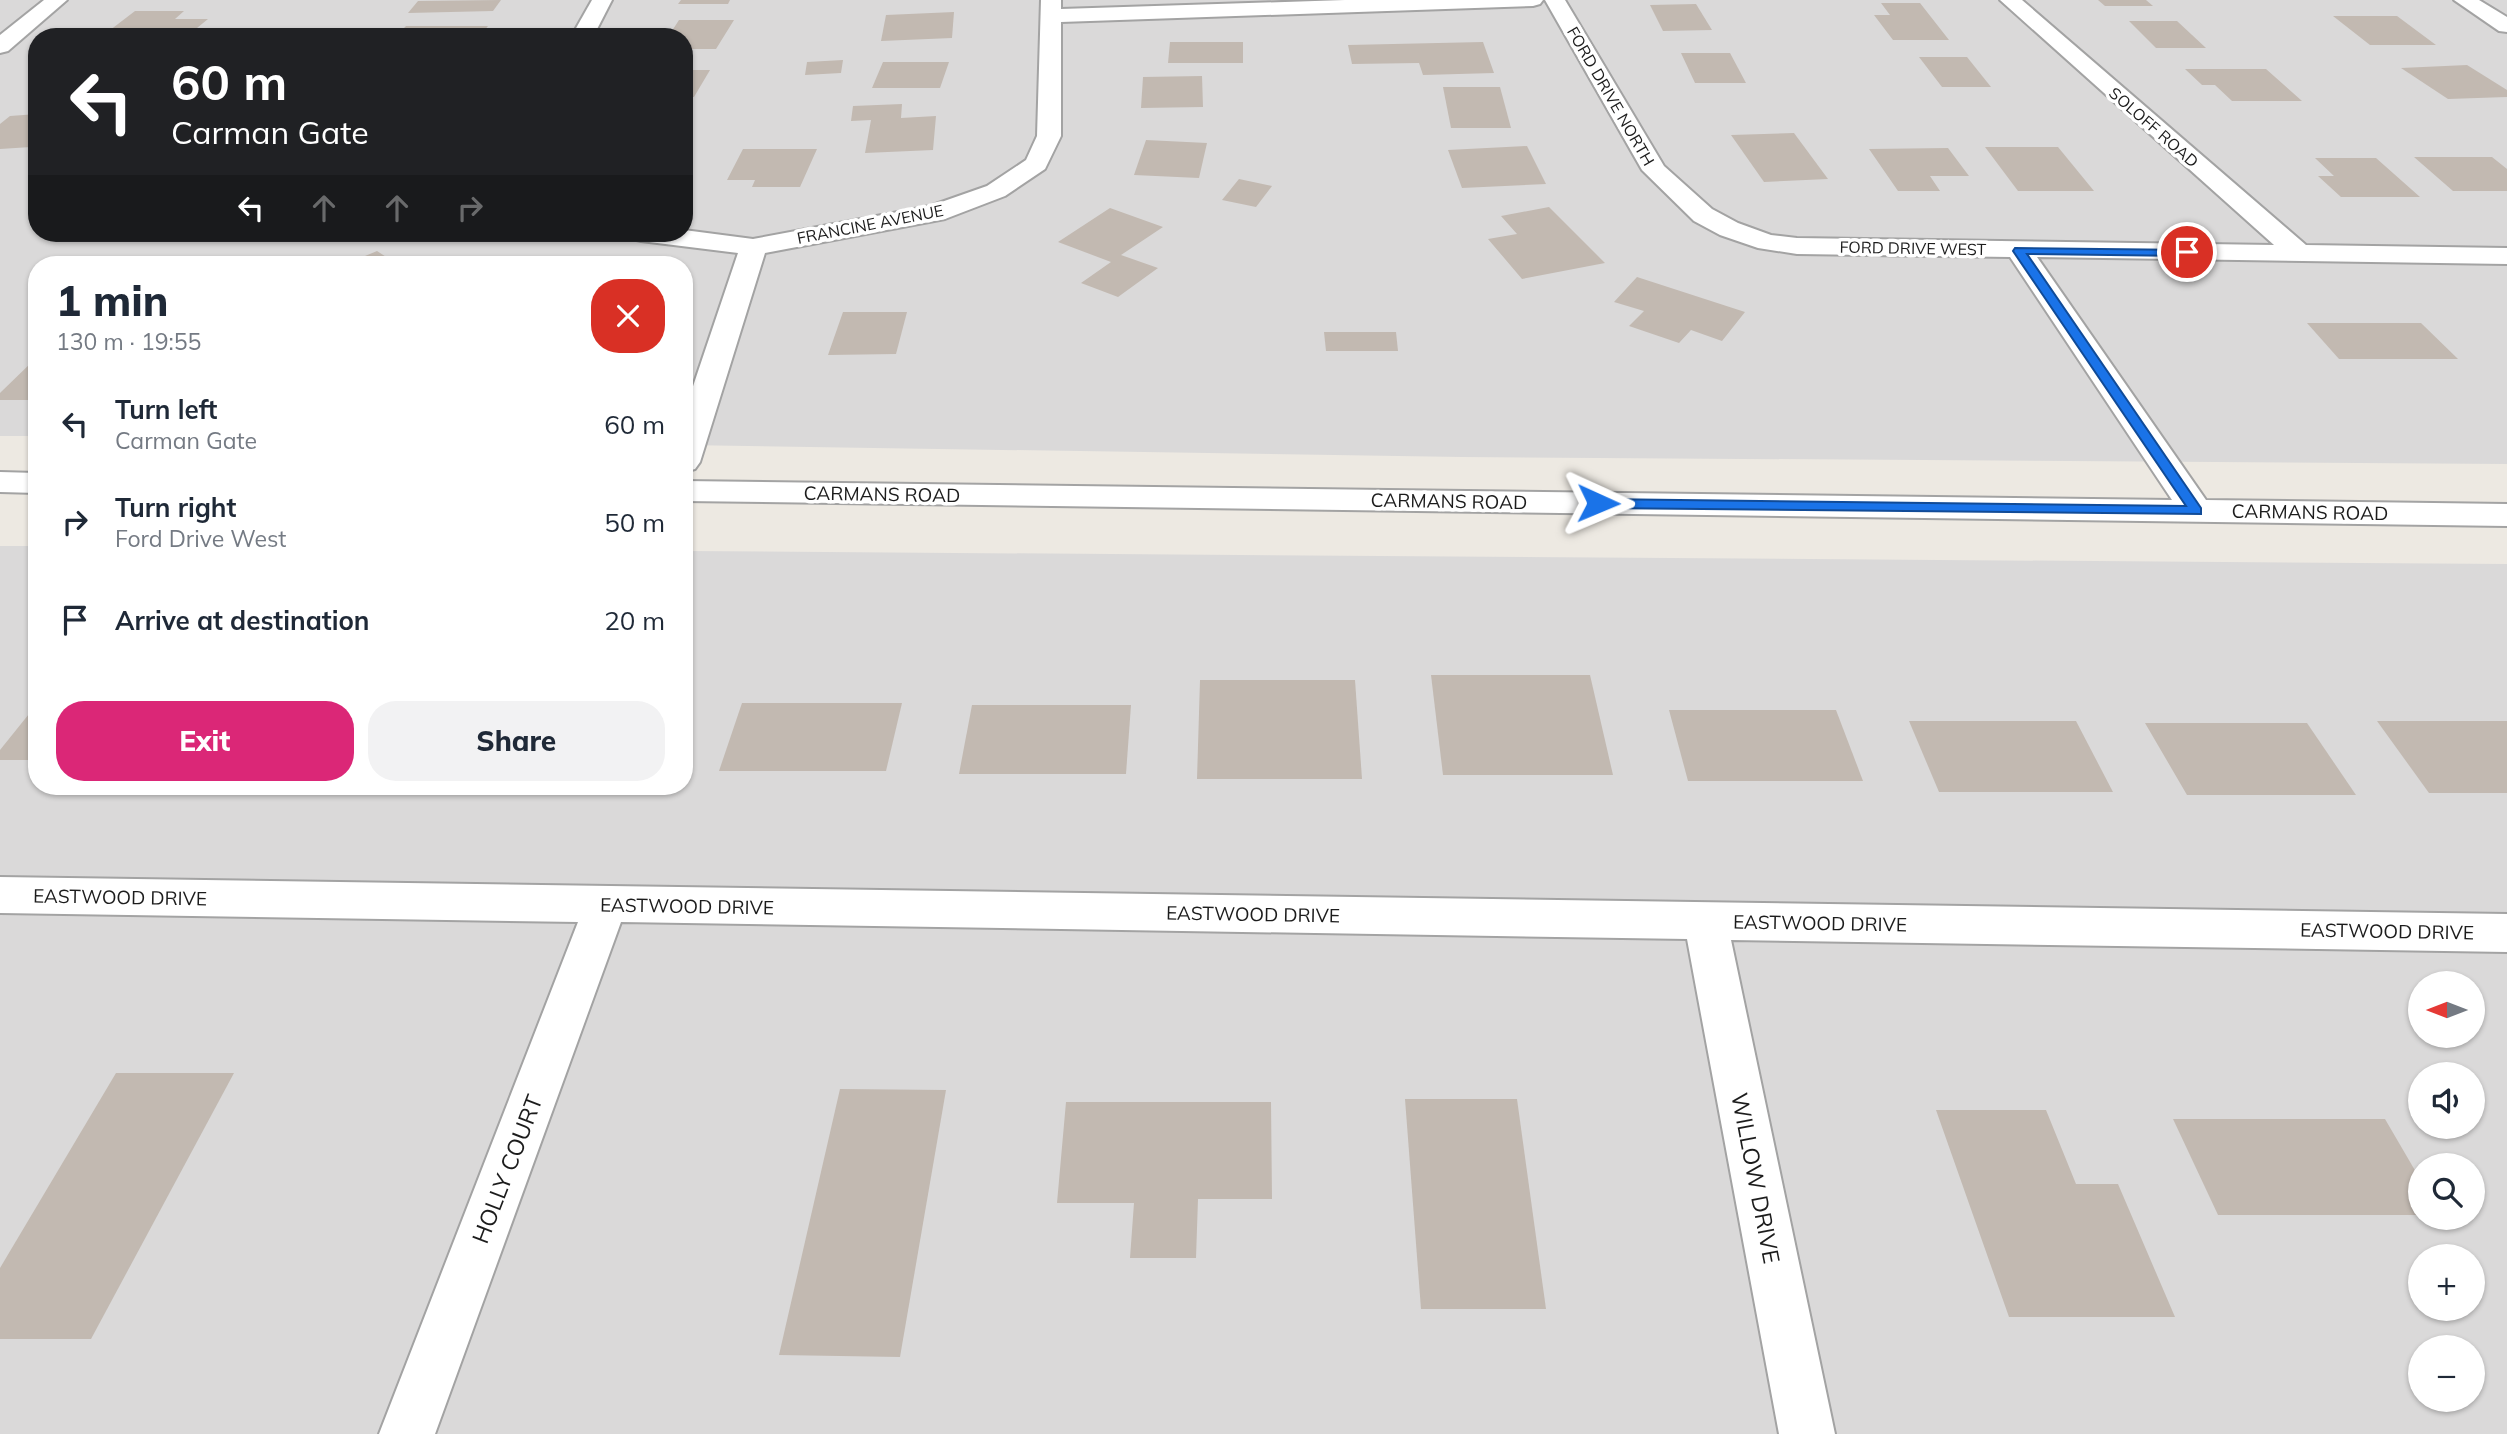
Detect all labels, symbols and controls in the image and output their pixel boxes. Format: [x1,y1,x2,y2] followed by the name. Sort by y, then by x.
[1563,23,1659,169] street label: FORD DRIVE NORTH
[171,51,287,112] text: 60 m
[56,56,147,147] icon: left
[2105,83,2203,171] street label: SOLOFF ROAD
[171,112,369,152] text: Carman Gate
[232,189,270,227] icon: left
[305,189,343,227] icon: ahead
[378,189,416,227] icon: ahead
[451,189,489,227] icon: right
[795,200,945,248] street label: FRANCINE AVENUE
[2157,222,2217,282] pin
[2168,233,2206,271] icon: arrive
[1840,237,1987,259] street label: FORD DRIVE WEST
[56,274,169,327] text: 1 min
[591,279,665,353] button: close
[56,327,201,356] text: 130 m · 19:55
[115,393,217,426] text: Turn left
[56,405,94,443] icon: left
[604,408,665,441] text: 60 m
[115,426,257,455] text: Carman Gate
[1561,466,1635,540] position arrow
[803,481,961,507] street label: CARMANS ROAD
[1370,488,1528,514] street label: CARMANS ROAD
[115,491,236,524] text: Turn right
[2231,499,2389,525] street label: CARMANS ROAD
[56,503,94,541] icon: right
[604,506,665,539] text: 50 m
[115,524,286,553] text: Ford Drive West
[56,601,94,639] icon: arrive
[115,604,370,637] text: Arrive at destination
[604,604,665,637] text: 20 m
[56,701,354,781] button: Exit
[368,701,665,781] button: Share
[33,883,207,911] street label: EASTWOOD DRIVE
[600,892,774,920] street label: EASTWOOD DRIVE
[1166,900,1340,928] street label: EASTWOOD DRIVE
[1733,909,1907,937] street label: EASTWOOD DRIVE
[2300,917,2474,945] street label: EASTWOOD DRIVE
[2408,971,2485,1048] north arrow
[2408,971,2485,1412] map controls
[2408,1062,2485,1139] button: sound
[465,1090,549,1247] street label: HOLLY COURT
[1725,1090,1787,1266] street label: WILLOW DRIVE
[2408,1153,2485,1230] button: search
[2408,1244,2485,1321] button: +
[2408,1335,2485,1412] button: −

